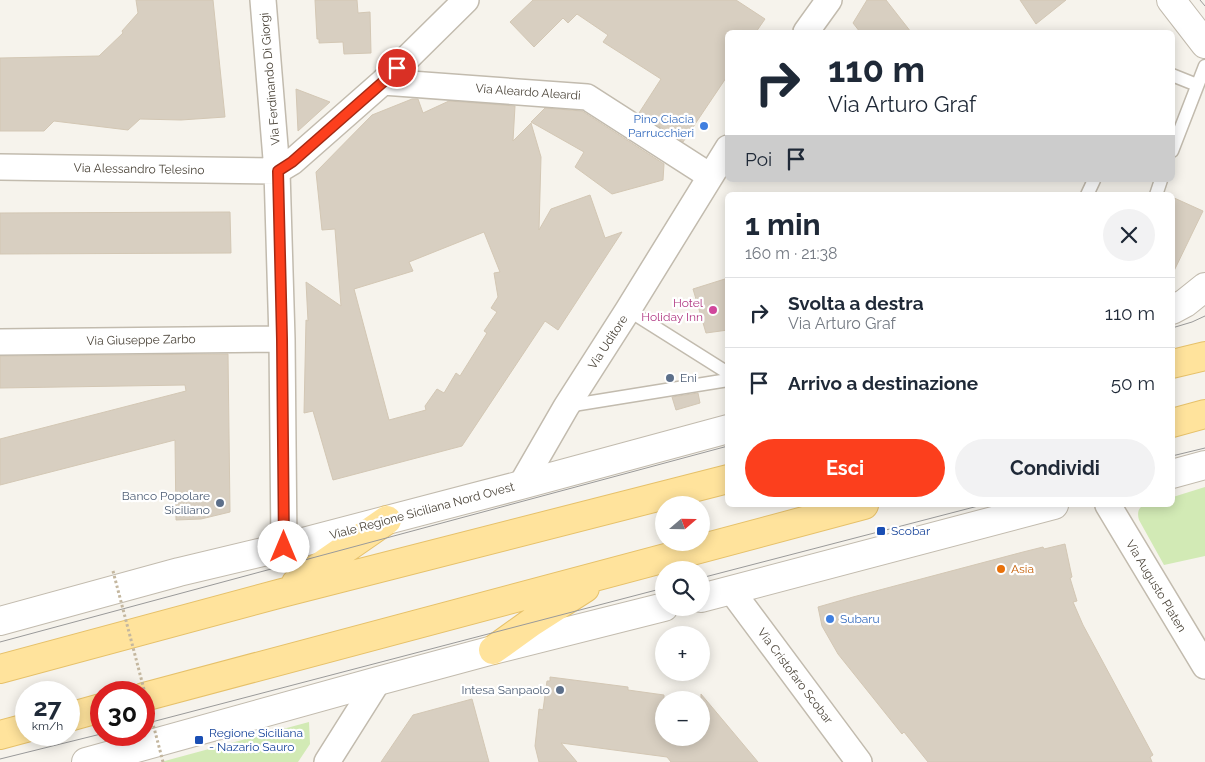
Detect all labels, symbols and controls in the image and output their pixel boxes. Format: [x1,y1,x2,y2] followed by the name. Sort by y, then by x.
[257,12,283,146] street label: Via Ferdinando Di Giorgi
[376,47,418,89] pin
[828,49,925,90] text: 110 m
[745,50,810,115] icon: right
[383,54,411,82] icon: arrive
[475,81,581,103] street label: Via Aleardo Aleardi
[828,91,976,117] text: Via Arturo Graf
[628,112,694,140] place label: Pino Ciacia Parrucchieri
[698,120,710,132] marker: Pino Ciacia Parrucchieri
[782,145,810,173] icon: arrive
[745,148,772,170] text: Poi
[74,161,204,177] street label: Via Alessandro Telesino
[745,207,821,242] text: 1 min
[1103,209,1155,261] button: close
[745,244,837,263] text: 160 m · 21:38
[788,292,924,314] text: Svolta a destra
[641,296,704,324] place label: Hotel Holiday Inn
[745,299,773,327] icon: right
[1105,302,1155,324] text: 110 m
[707,304,719,316] marker: Hotel Holiday Inn
[585,312,631,372] street label: Via Uditore
[788,314,896,333] text: Via Arturo Graf
[86,332,196,348] street label: Via Giuseppe Zarbo
[745,369,773,397] icon: arrive
[680,371,697,385] place label: Eni
[664,372,676,384] marker: Eni
[788,372,978,394] text: Arrivo a destinazione
[1111,372,1155,394] text: 50 m
[745,439,945,497] button: Esci
[955,439,1155,497] button: Condividi
[328,480,516,542] street label: Viale Regione Siciliana Nord Ovest
[122,489,210,517] place label: Banco Popolare Siciliano
[655,496,710,551] north arrow
[655,496,710,746] map controls
[214,497,226,509] marker: Banco Popolare Siciliano
[257,520,309,572] position arrow
[891,524,931,538] place label: Scobar
[875,525,887,537] marker: Scobar
[1123,538,1189,634] street label: Via Augusto Platen
[655,561,710,616] button: search
[1011,562,1034,576] place label: Asia
[995,563,1007,575] marker: Asia
[840,612,880,626] place label: Subaru
[824,613,836,625] marker: Subaru
[755,625,836,727] street label: Via Cristofaro Scobar
[655,626,710,681] button: +
[90,681,155,746] speed limit sign: 30
[461,683,550,697] place label: Intesa Sanpaolo
[554,684,566,696] marker: Intesa Sanpaolo
[655,691,710,746] button: −
[33,692,62,722] text: 27
[32,719,63,733] text: km/h
[209,726,303,754] place label: Regione Siciliana - Nazario Sauro
[193,734,205,746] marker: Regione Siciliana - Nazario Sauro

